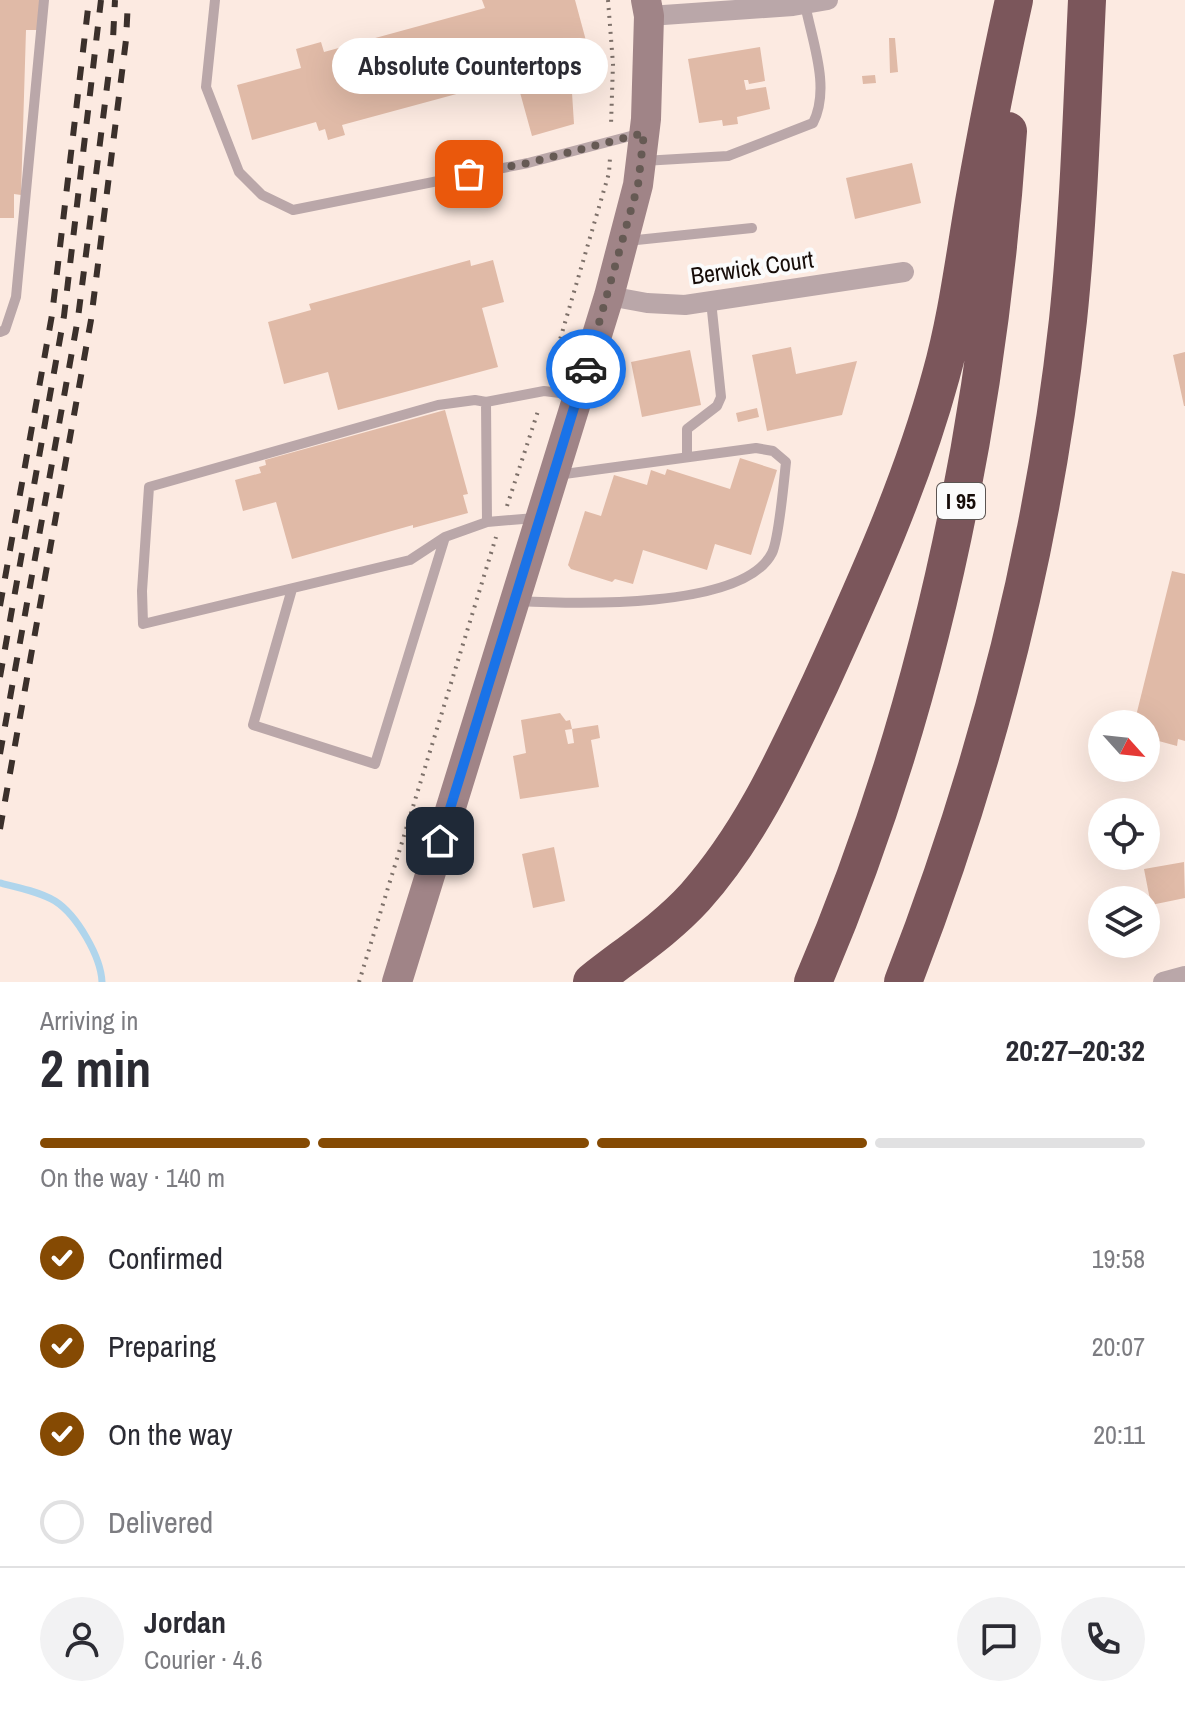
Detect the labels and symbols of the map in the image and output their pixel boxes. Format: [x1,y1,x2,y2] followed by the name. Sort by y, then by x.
[331,38,607,94] callout: Absolute Countertops
[435,140,503,208] pin
[688,242,816,291] street label: Berwick Court
[546,329,626,409] courier
[937,483,985,519] road number: I 95
[1088,710,1160,782] north arrow
[406,807,474,875] pin

